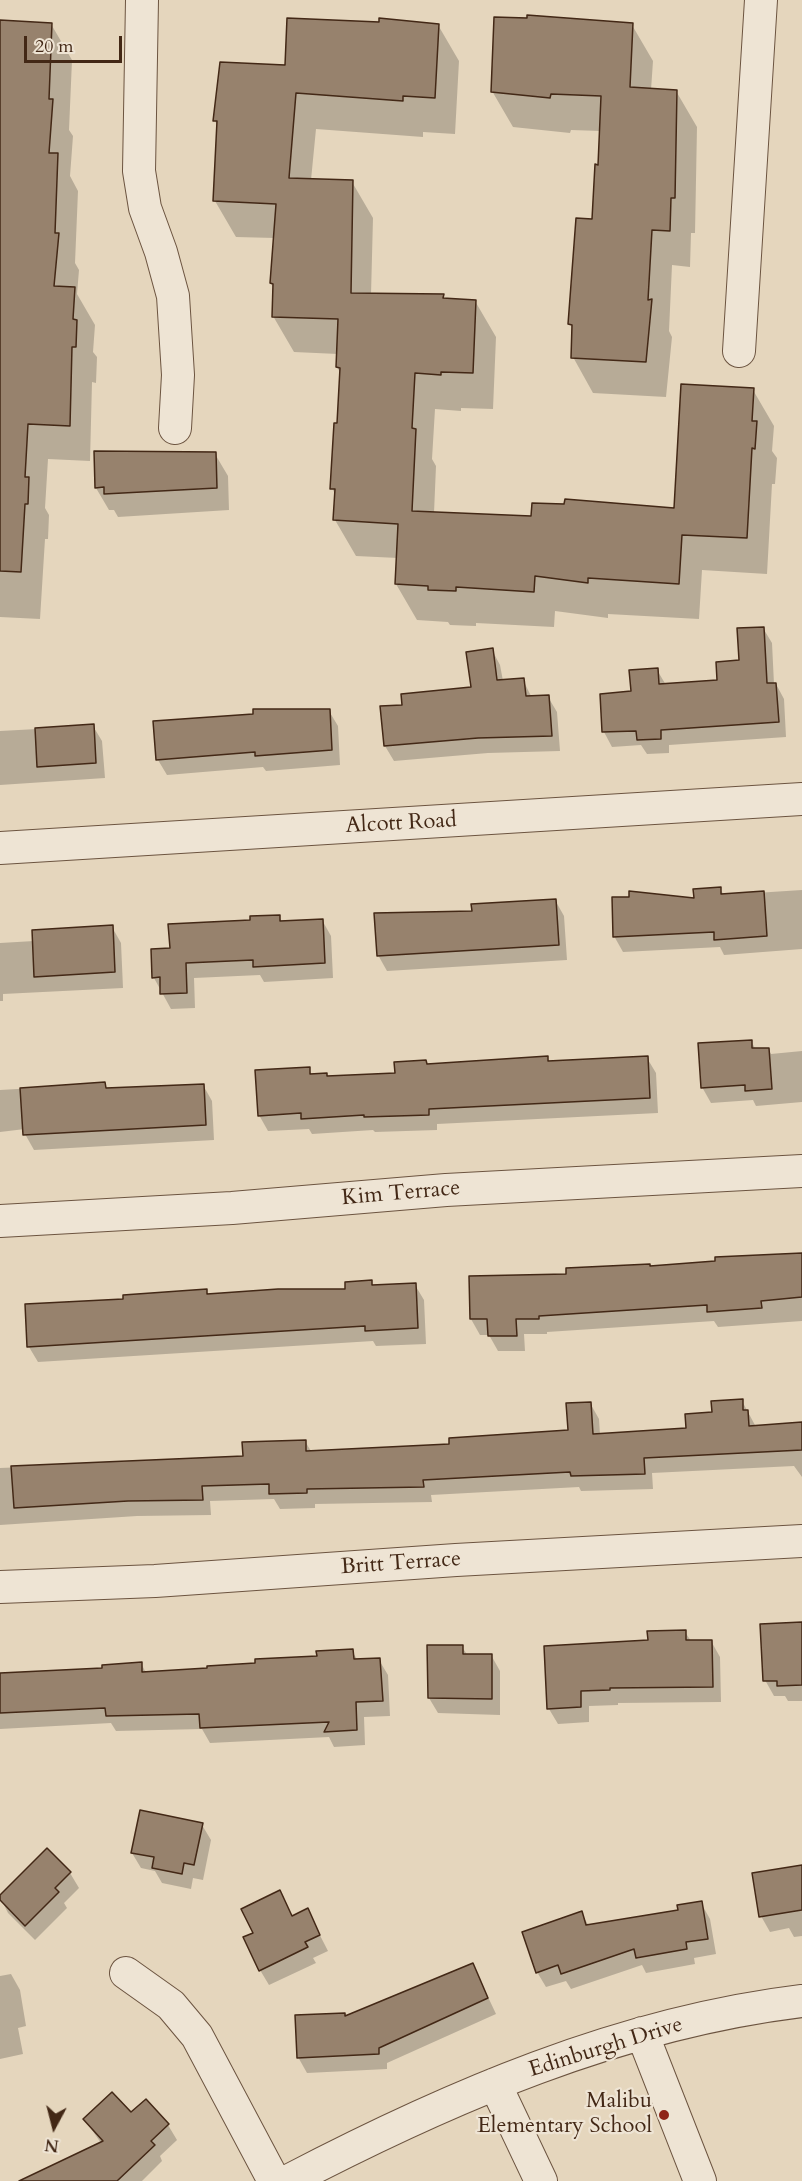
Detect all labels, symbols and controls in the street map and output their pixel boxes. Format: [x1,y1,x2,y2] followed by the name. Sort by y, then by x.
[27,24,124,62] scale bar
[35,34,74,59] text: 20 m
[345,808,457,840] street label: Alcott Road
[341,1176,461,1212] street label: Kim Terrace
[340,1547,462,1581] street label: Britt Terrace
[526,2012,686,2084] street label: Edinburgh Drive
[477,2089,652,2140] place label: Malibu Elementary School
[24,2097,84,2157] north arrow
[657,2108,671,2122] marker: Malibu Elementary School
[44,2133,60,2157] text: N

